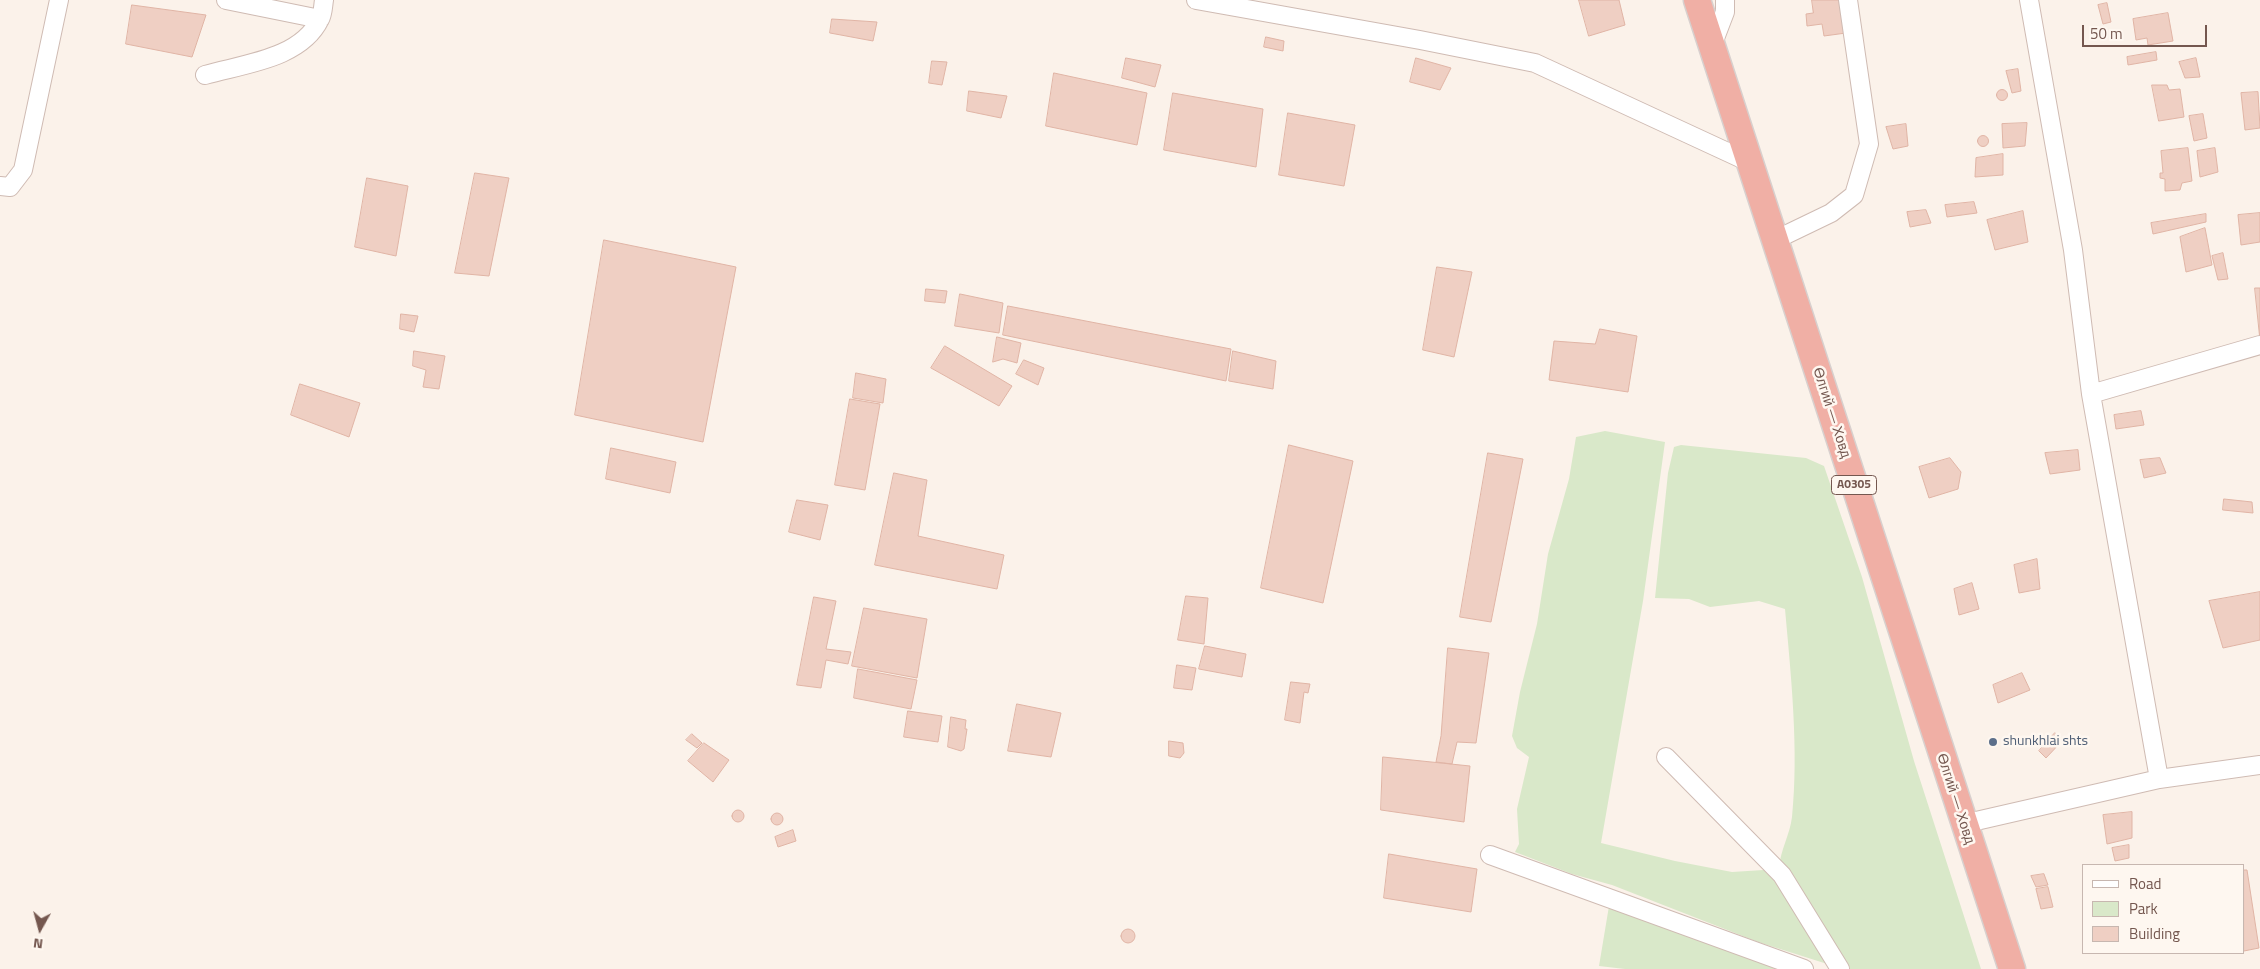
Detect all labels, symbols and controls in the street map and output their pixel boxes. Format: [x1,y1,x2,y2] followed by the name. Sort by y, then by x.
[2085,15,2210,47] scale bar
[2090,22,2123,45] text: 50 m
[1808,366,1854,460] street label: Өлгий — Ховд
[1832,476,1876,494] road number: A0305
[2003,734,2088,750] place label: shunkhlai shts
[1987,736,1999,748] marker: shunkhlai shts
[1932,752,1978,846] street label: Өлгий — Ховд
[2082,864,2245,954] legend
[2129,872,2161,895] text: Road
[2129,897,2158,920] text: Park
[15,904,65,954] north arrow
[2129,922,2180,945] text: Building
[32,933,44,955] text: N

